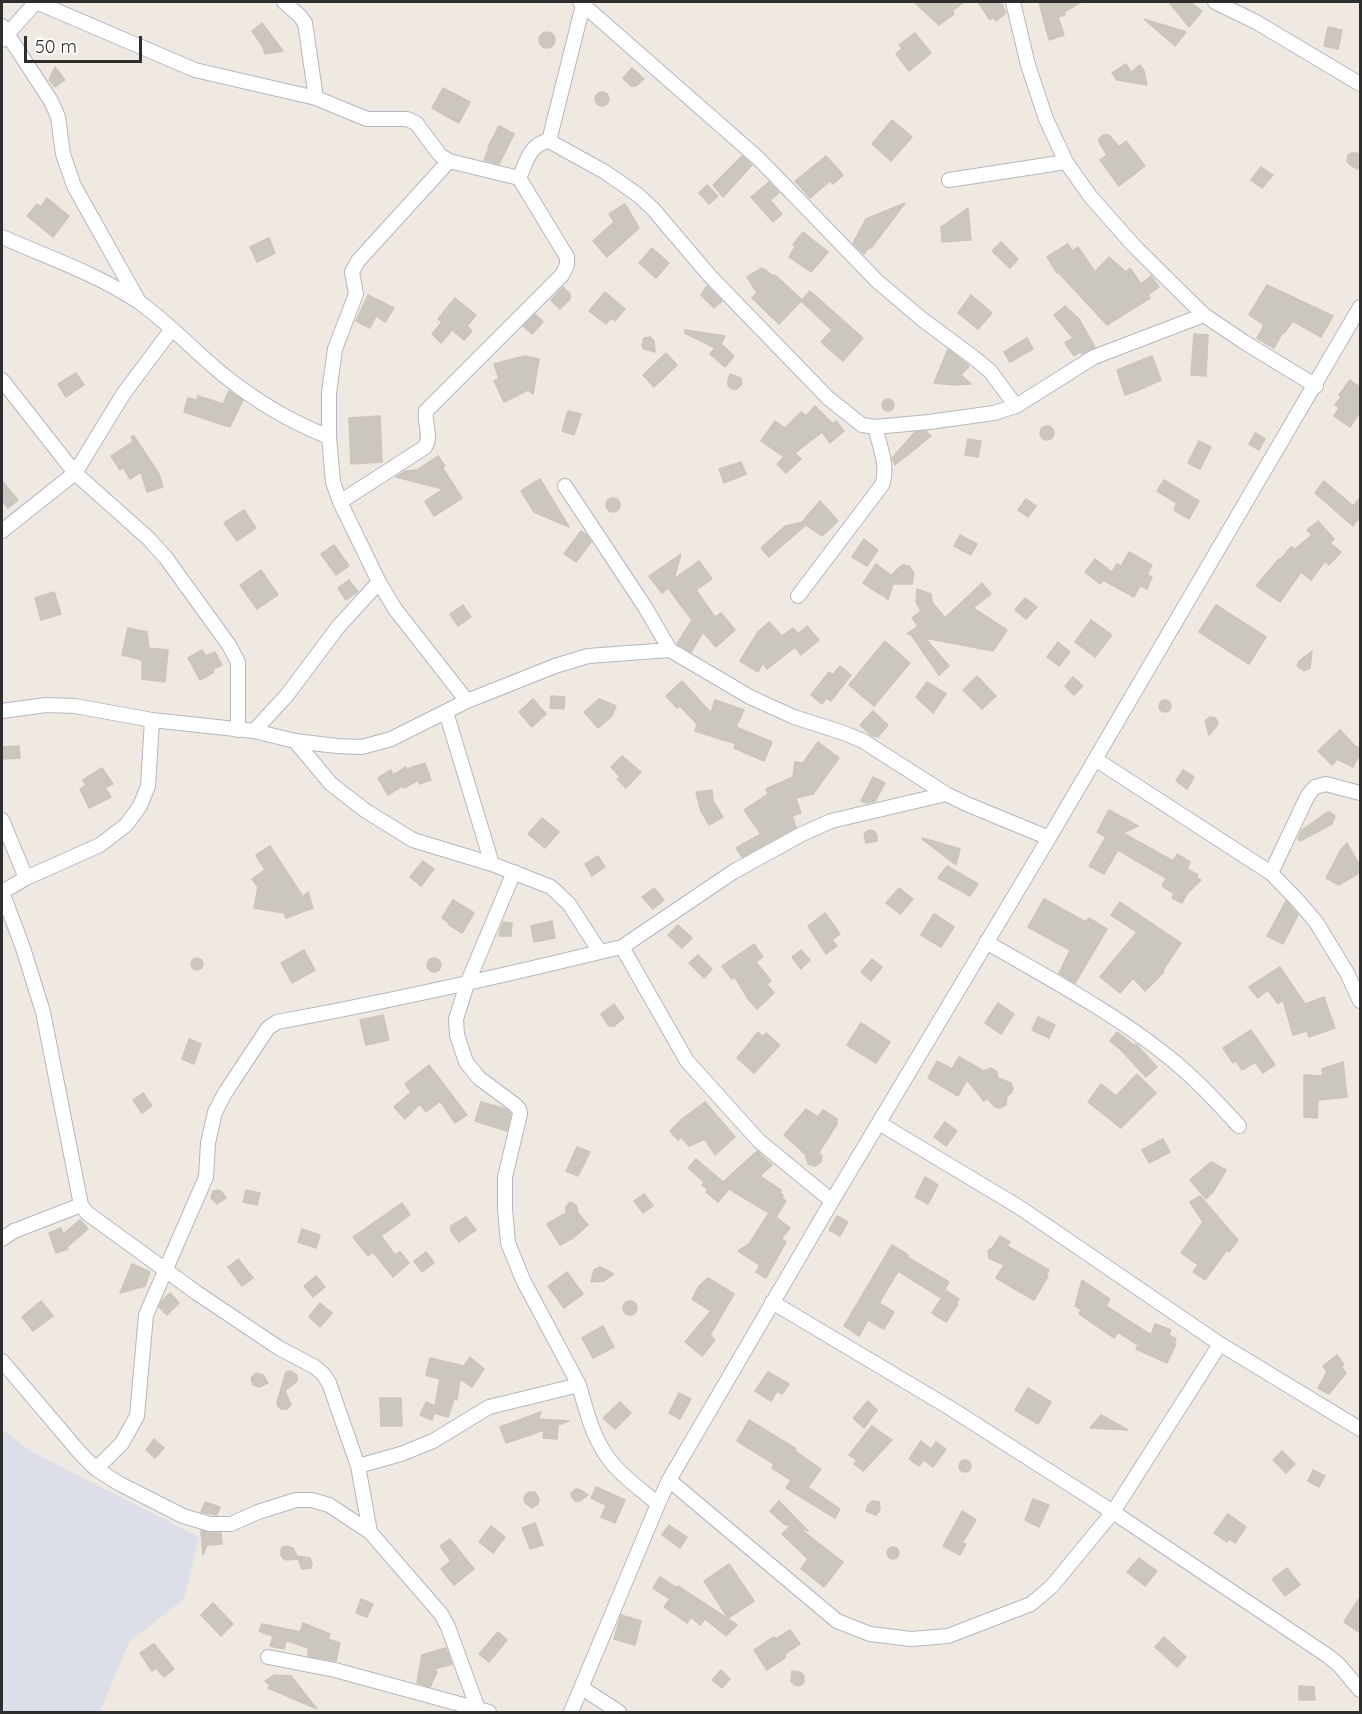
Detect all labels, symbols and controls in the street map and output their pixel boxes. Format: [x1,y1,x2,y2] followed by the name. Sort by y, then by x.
[27,24,146,62] scale bar
[35,35,77,58] text: 50 m

